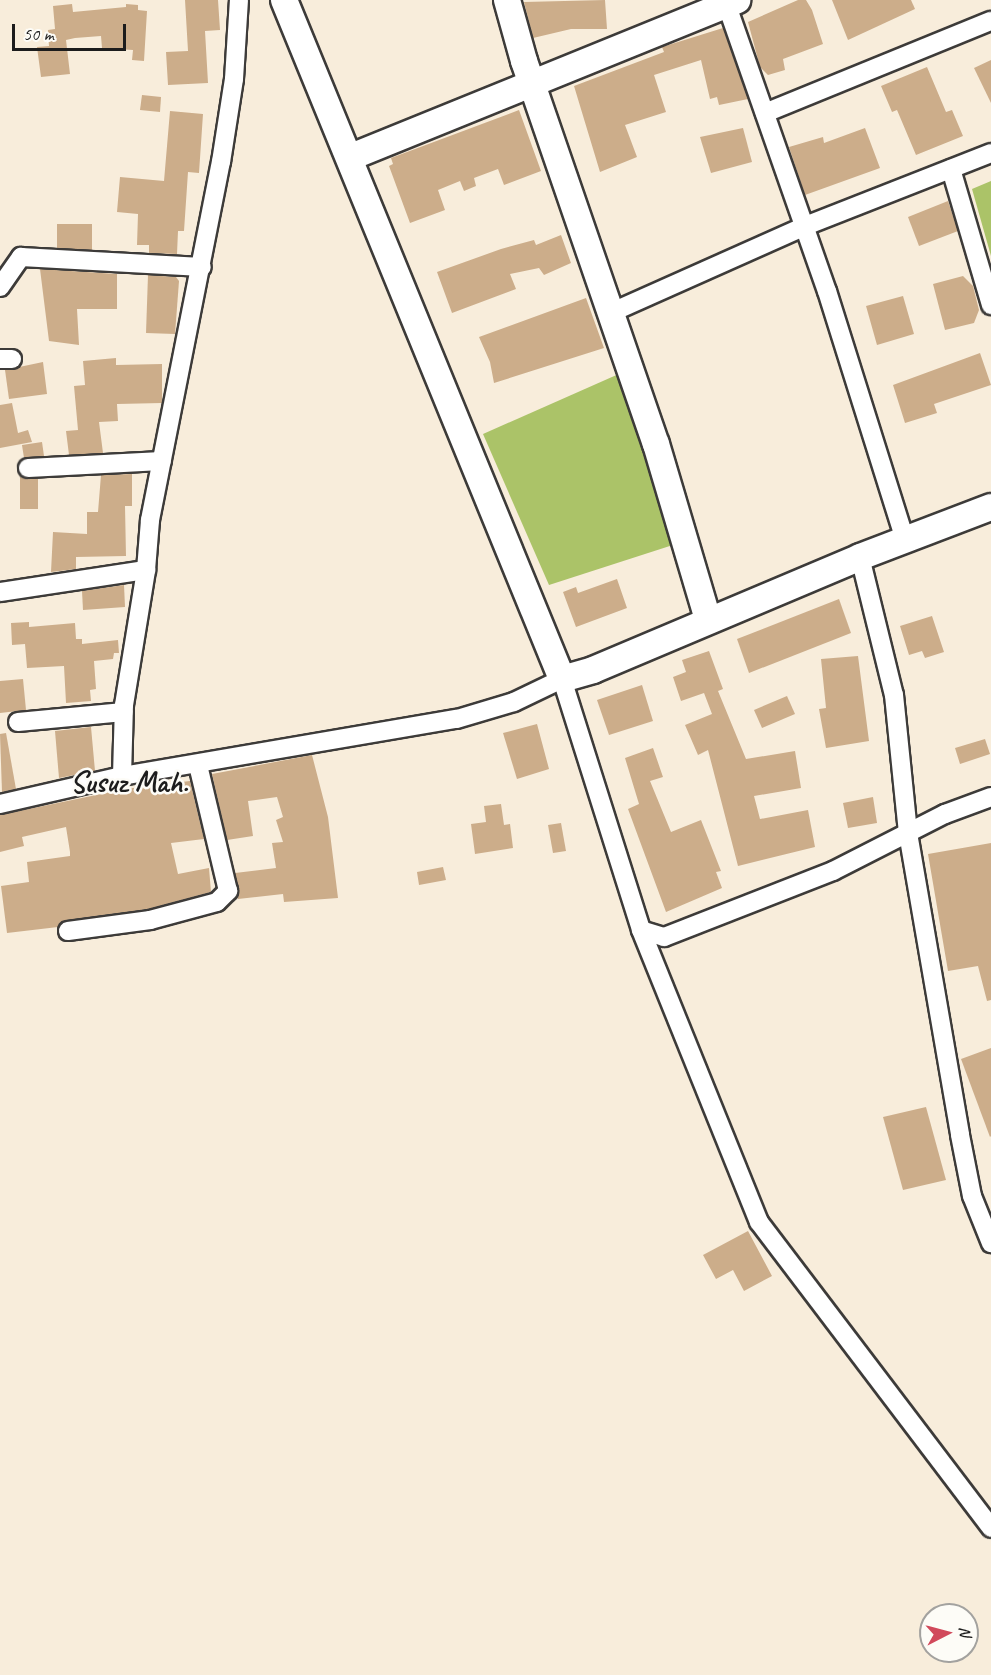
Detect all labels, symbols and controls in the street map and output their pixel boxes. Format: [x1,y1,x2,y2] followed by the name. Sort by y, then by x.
[15,12,129,50] scale bar
[23,23,54,45] text: 50 m
[69,764,189,800] district label: Susuz Mah.
[919,1603,979,1663] north arrow
[954,1625,975,1637] text: N

